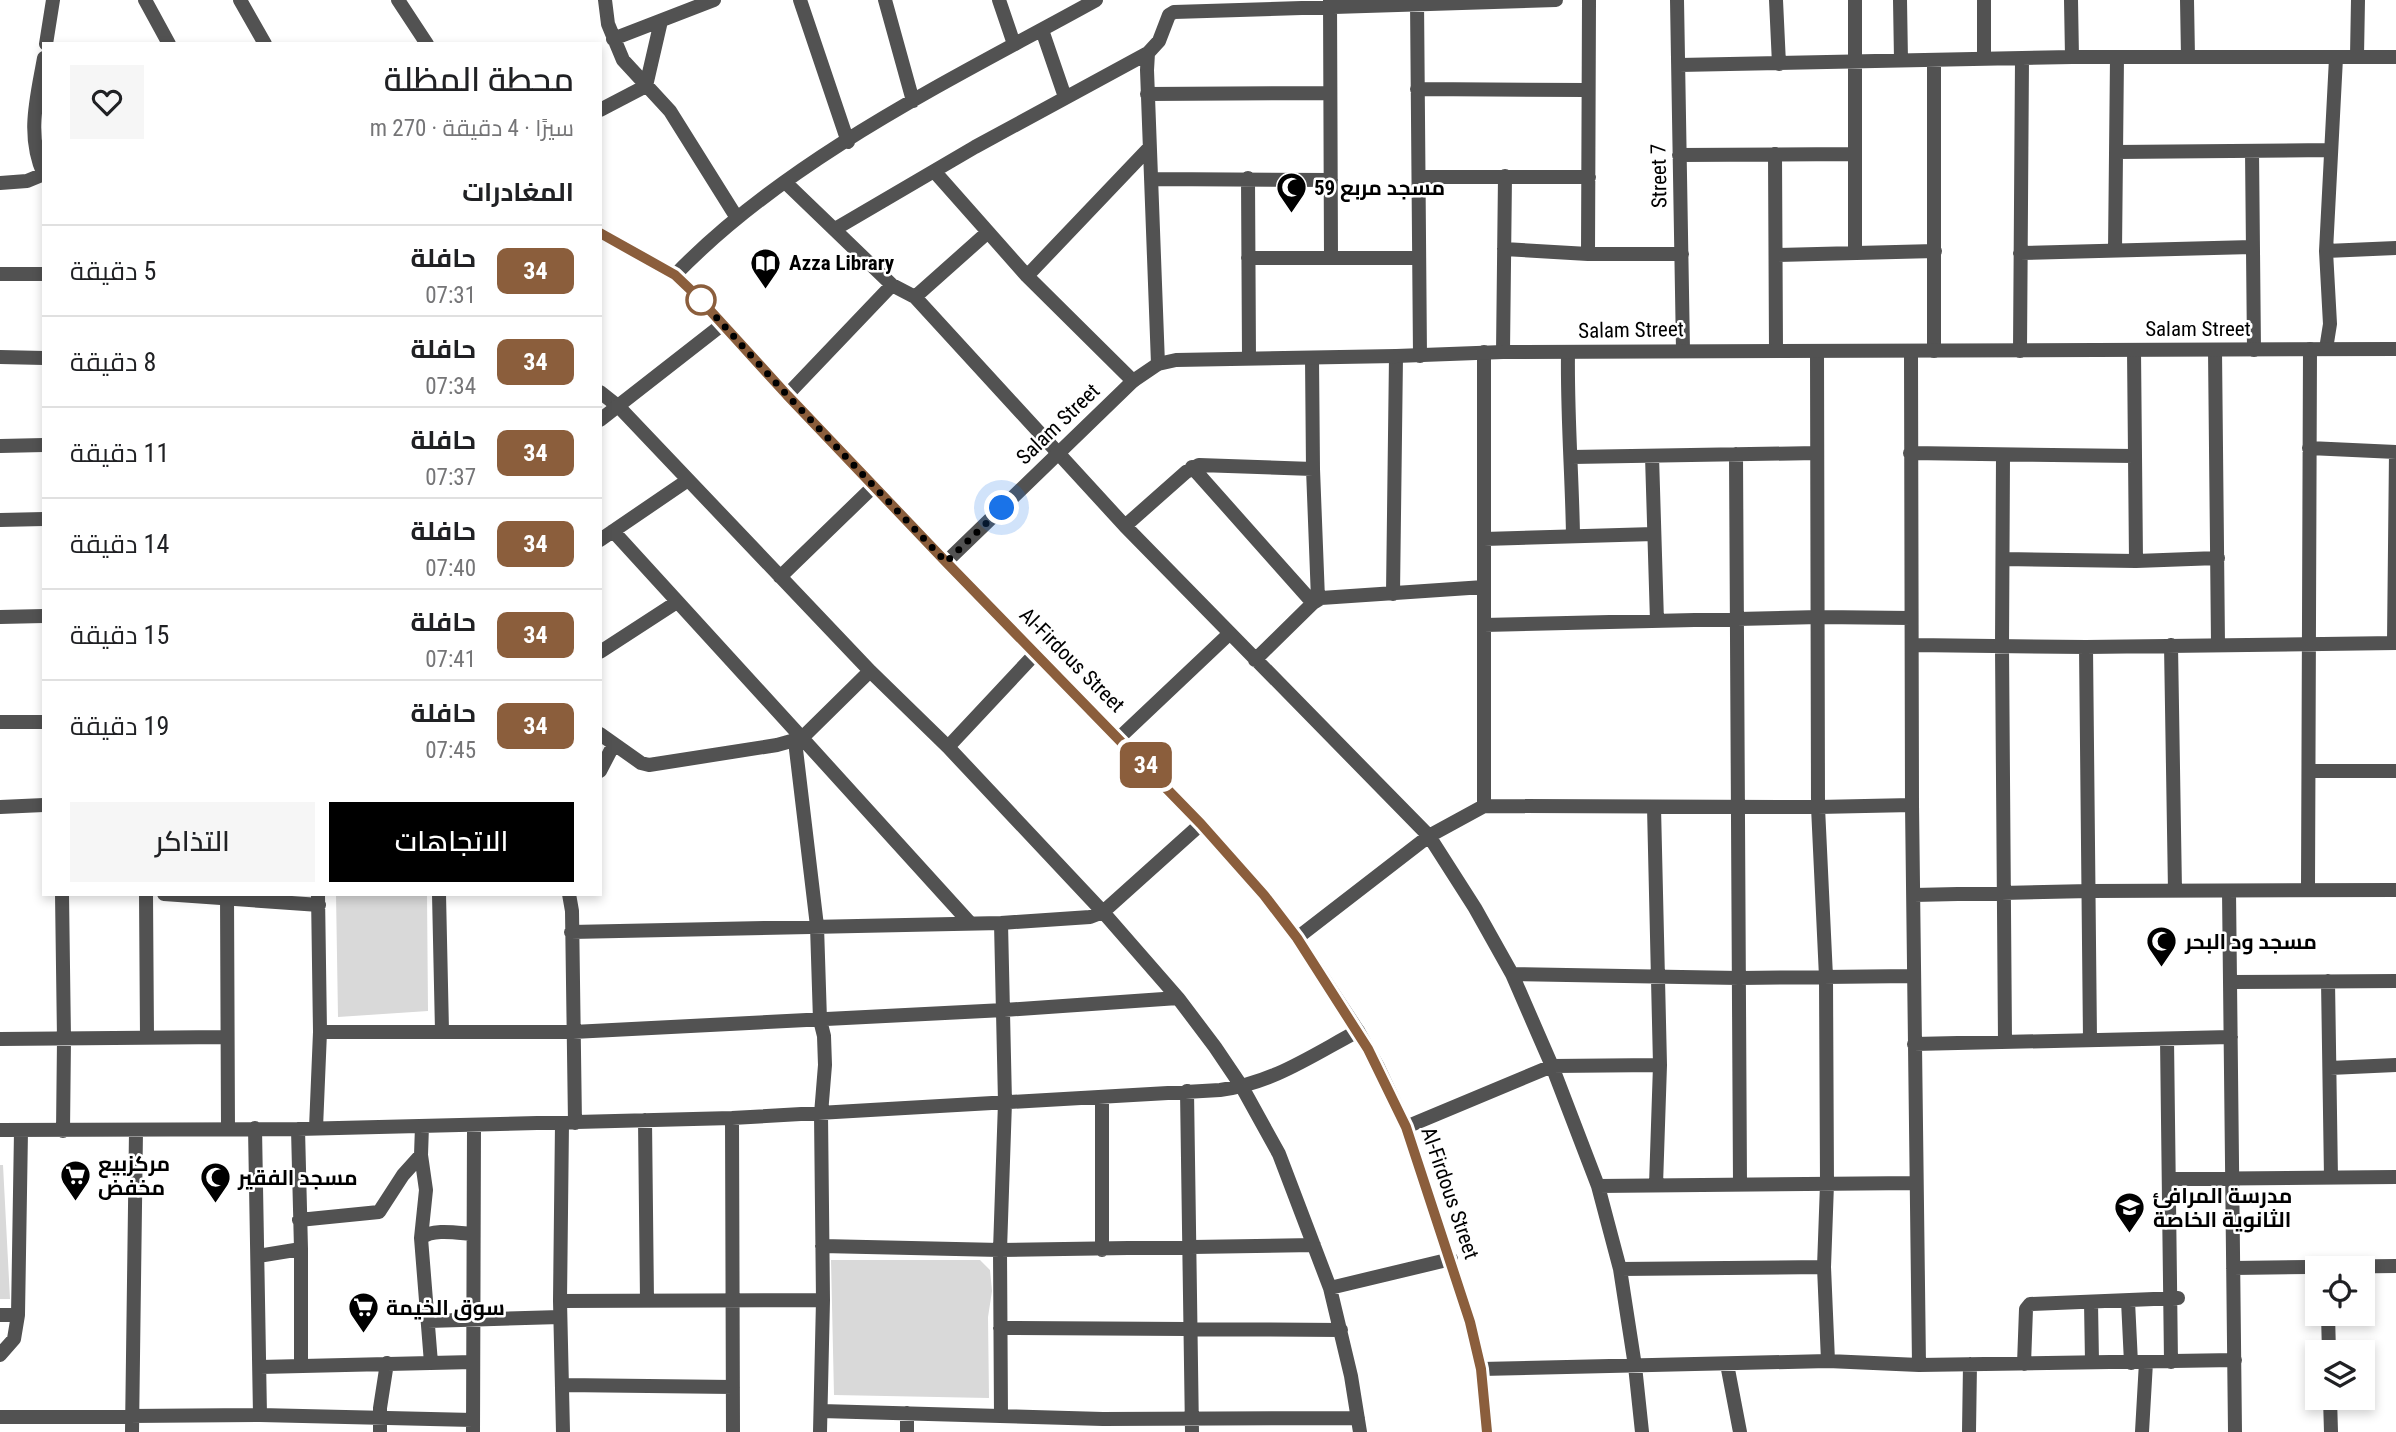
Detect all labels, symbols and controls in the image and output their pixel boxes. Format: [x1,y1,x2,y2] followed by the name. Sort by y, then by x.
[384,60,574,99] text: محطة المظلة
[70,65,144,139] button: heart
[370,115,574,142] text: سيرًا · 4 دقيقة · 270 m
[1646,144,1672,208] street label: Street 7
[1274,171,1308,215] mosque icon: مسجد مربع 59
[1314,176,1445,202] place label: مسجد مربع 59
[462,177,574,207] text: المغادرات
[411,243,476,273] text: حافلة
[749,246,783,290] library icon: Azza Library
[789,251,895,275] place label: Azza Library
[70,256,156,286] text: 5 دقيقة
[523,257,548,285] text: 34
[425,282,476,309] text: 07:31
[686,285,716,315] unlabelled marker
[1578,317,1684,343] street label: Salam Street
[2145,317,2251,341] street label: Salam Street
[411,334,476,364] text: حافلة
[70,347,156,377] text: 8 دقيقة
[523,348,548,376] text: 34
[425,373,476,400] text: 07:34
[1012,379,1104,469] street label: Salam Street
[411,425,476,455] text: حافلة
[70,438,169,468] text: 11 دقيقة
[523,439,548,467] text: 34
[425,464,476,491] text: 07:37
[984,490,1019,525] your location
[411,516,476,546] text: حافلة
[70,529,169,559] text: 14 دقيقة
[523,530,548,558] text: 34
[425,555,476,582] text: 07:40
[1015,603,1129,717] street label: Al-Firdous Street
[411,607,476,637] text: حافلة
[70,620,169,650] text: 15 دقيقة
[523,621,548,649] text: 34
[425,646,476,673] text: 07:41
[411,698,476,728] text: حافلة
[70,711,169,741] text: 19 دقيقة
[523,712,548,740] text: 34
[425,737,476,764] text: 07:45
[1114,742,1178,788] line badge: 34
[1134,751,1158,779] text: 34
[70,802,315,882] button: التذاكر
[329,802,574,882] button: الاتجاهات
[2145,925,2179,969] mosque icon: مسجد ود البحر
[2184,930,2317,955] place label: مسجد ود البحر
[1416,1124,1484,1262] street label: Al-Firdous Street
[98,1152,170,1200] place label: مركزبيع مخفض
[58,1159,92,1203] supermarket icon: مركزبيع مخفض
[198,1161,232,1205] mosque icon: مسجد الفقير
[237,1166,358,1190] place label: مسجد الفقير
[2153,1184,2292,1233] place label: مدرسة المرافئ الثانوية الخاصة
[2113,1191,2147,1235] school or university icon: مدرسة المرافئ الثانوية الخاصة
[2305,1256,2375,1410] map controls
[2305,1256,2375,1326] button: locate
[346,1291,380,1335] supermarket icon: سوق الخيمة
[386,1296,505,1321] place label: سوق الخيمة
[2305,1340,2375,1410] button: layers

